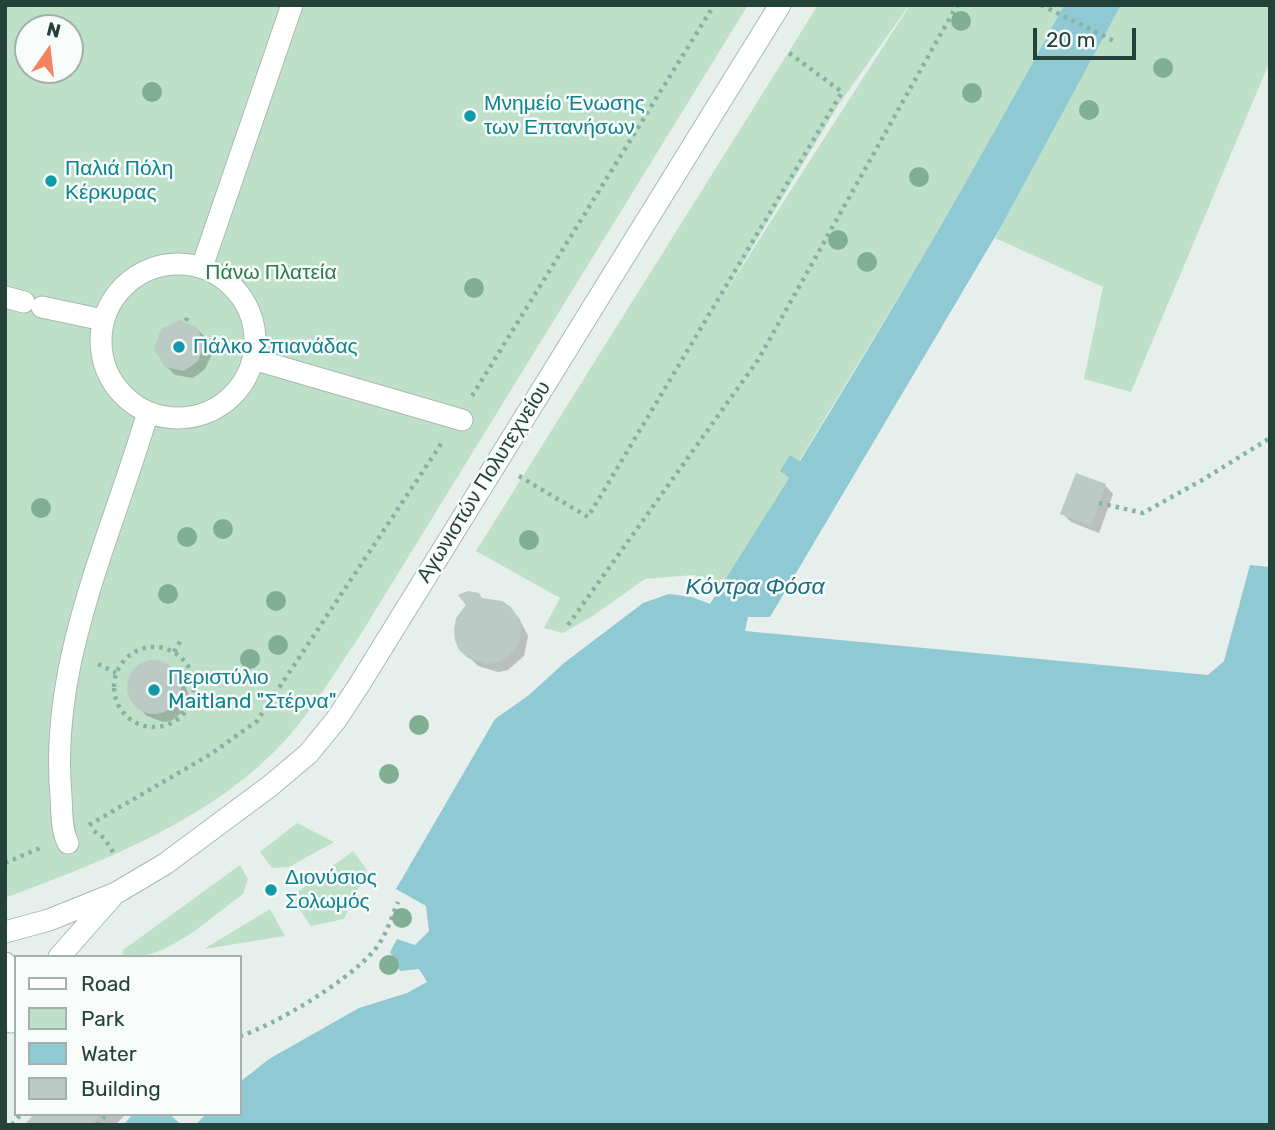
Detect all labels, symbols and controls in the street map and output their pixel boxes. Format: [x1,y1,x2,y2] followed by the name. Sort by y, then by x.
[14,14,84,84] north arrow
[1037,14,1140,58] scale bar
[44,17,63,43] text: N
[1046,27,1095,52] text: 20 m
[484,91,645,141] place label: Μνημείο Ένωσης των Επτανήσων
[462,108,478,124] marker: Μνημείο Ένωσης των Επτανήσων
[65,156,173,206] place label: Παλιά Πόλη Κέρκυρας
[43,173,59,189] marker: Παλιά Πόλη Κέρκυρας
[205,260,337,286] park label: Πάνω Πλατεία
[193,334,358,360] place label: Πάλκο Σπιανάδας
[171,339,187,355] marker: Πάλκο Σπιανάδας
[412,377,556,587] street label: Αγωνιστών Πολυτεχνείου
[685,573,825,601] water label: Κόντρα Φόσα
[168,665,337,715] place label: Περιστύλιο Maitland "Στέρνα"
[146,682,162,698] marker: Περιστύλιο Maitland "Στέρνα"
[285,865,377,915] place label: Διονύσιος Σολωμός
[263,882,279,898] marker: Διονύσιος Σολωμός
[14,955,242,1116] legend
[81,971,131,996] text: Road
[81,1006,125,1031] text: Park
[81,1041,137,1066] text: Water
[81,1076,161,1101] text: Building

